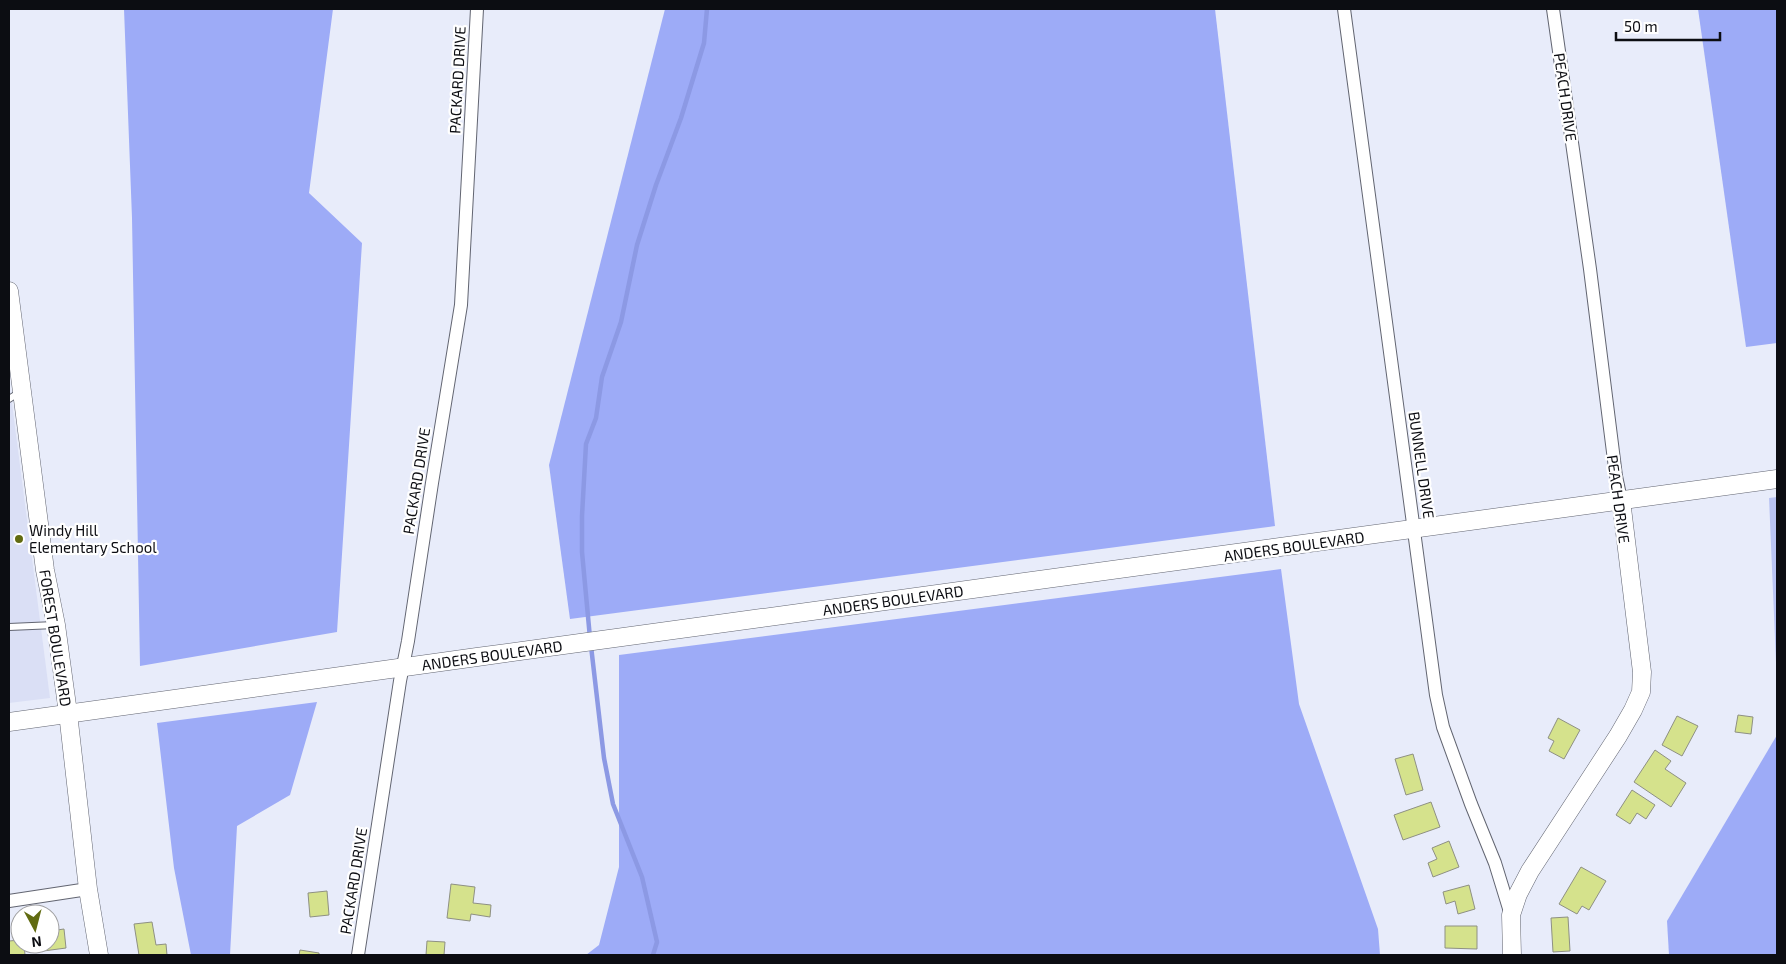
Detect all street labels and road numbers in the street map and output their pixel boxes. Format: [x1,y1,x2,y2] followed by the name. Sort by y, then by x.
[445,26,469,134] street label: PACKARD DRIVE
[1551,52,1581,142] street label: PEACH DRIVE
[1406,410,1438,520] street label: BUNNELL DRIVE
[399,426,433,536] street label: PACKARD DRIVE
[1604,454,1634,544] street label: PEACH DRIVE
[1222,527,1366,565] street label: ANDERS BOULEVARD
[36,568,76,708] street label: FOREST BOULEVARD
[821,581,965,619] street label: ANDERS BOULEVARD
[420,636,564,674] street label: ANDERS BOULEVARD
[336,826,370,936] street label: PACKARD DRIVE

